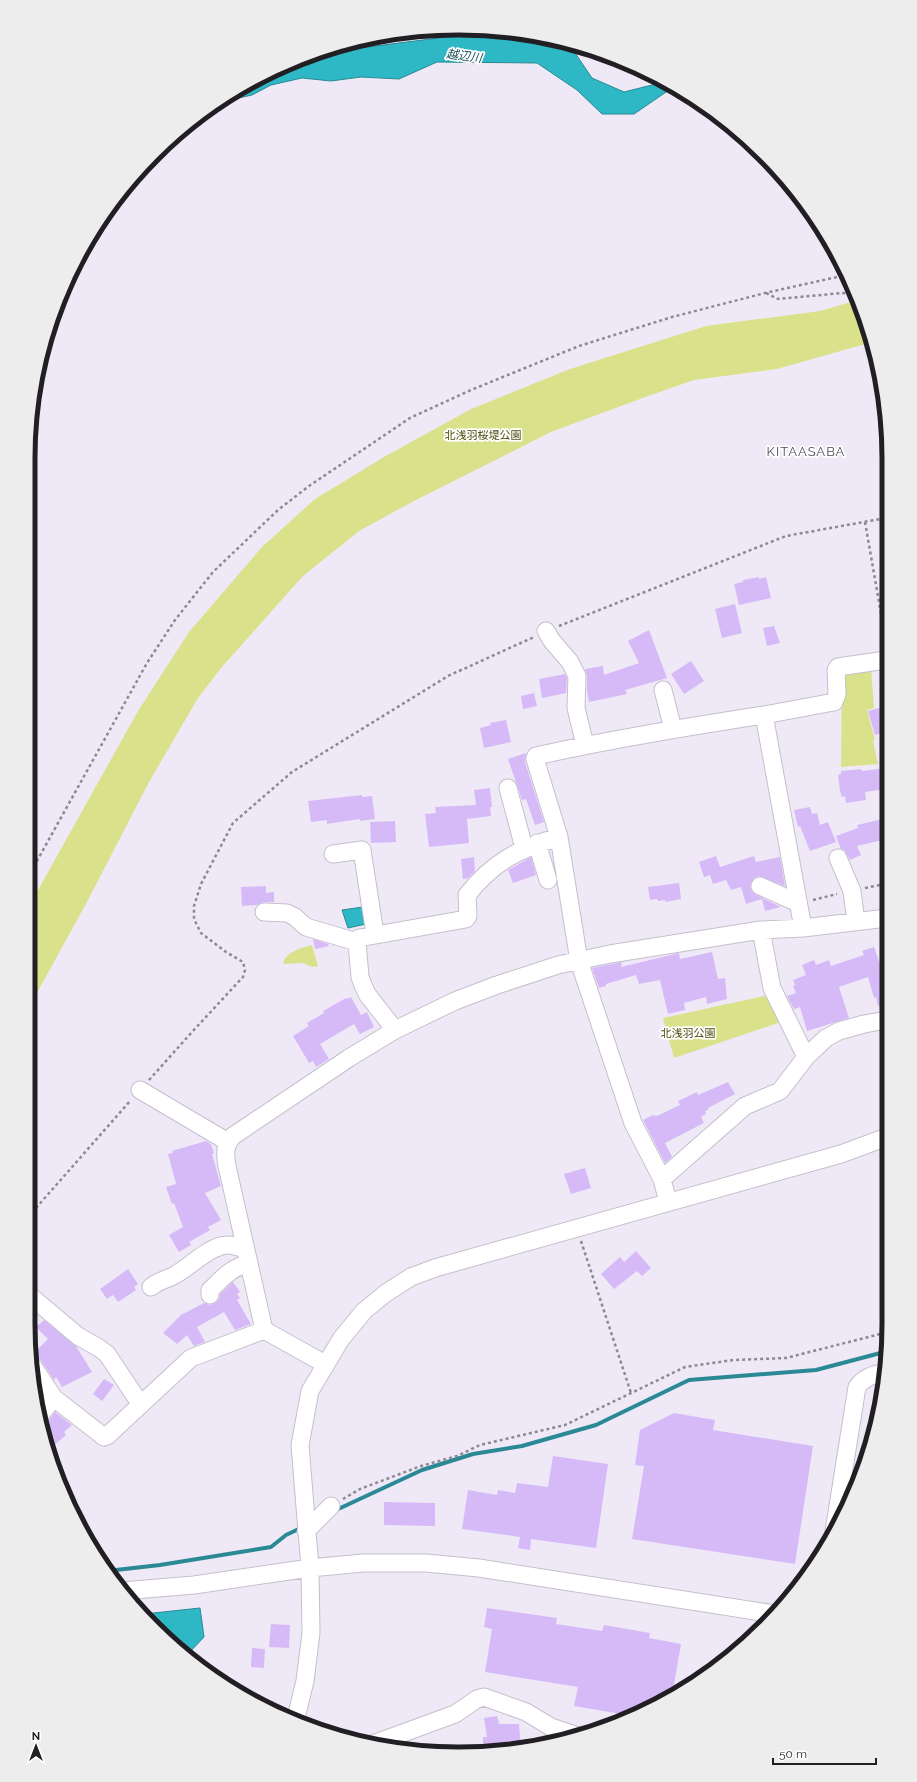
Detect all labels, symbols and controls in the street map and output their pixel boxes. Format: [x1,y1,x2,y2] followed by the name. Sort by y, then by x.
[445,47,485,65] water label: 越辺川
[445,429,522,442] park label: 北浅羽桜堤公園
[767,444,845,459] district label: KITAASABA
[661,1027,716,1040] park label: 北浅羽公園
[16,1726,56,1766] north arrow
[32,1730,40,1743] text: N
[773,1740,876,1766] scale bar
[779,1747,807,1761] text: 50 m

